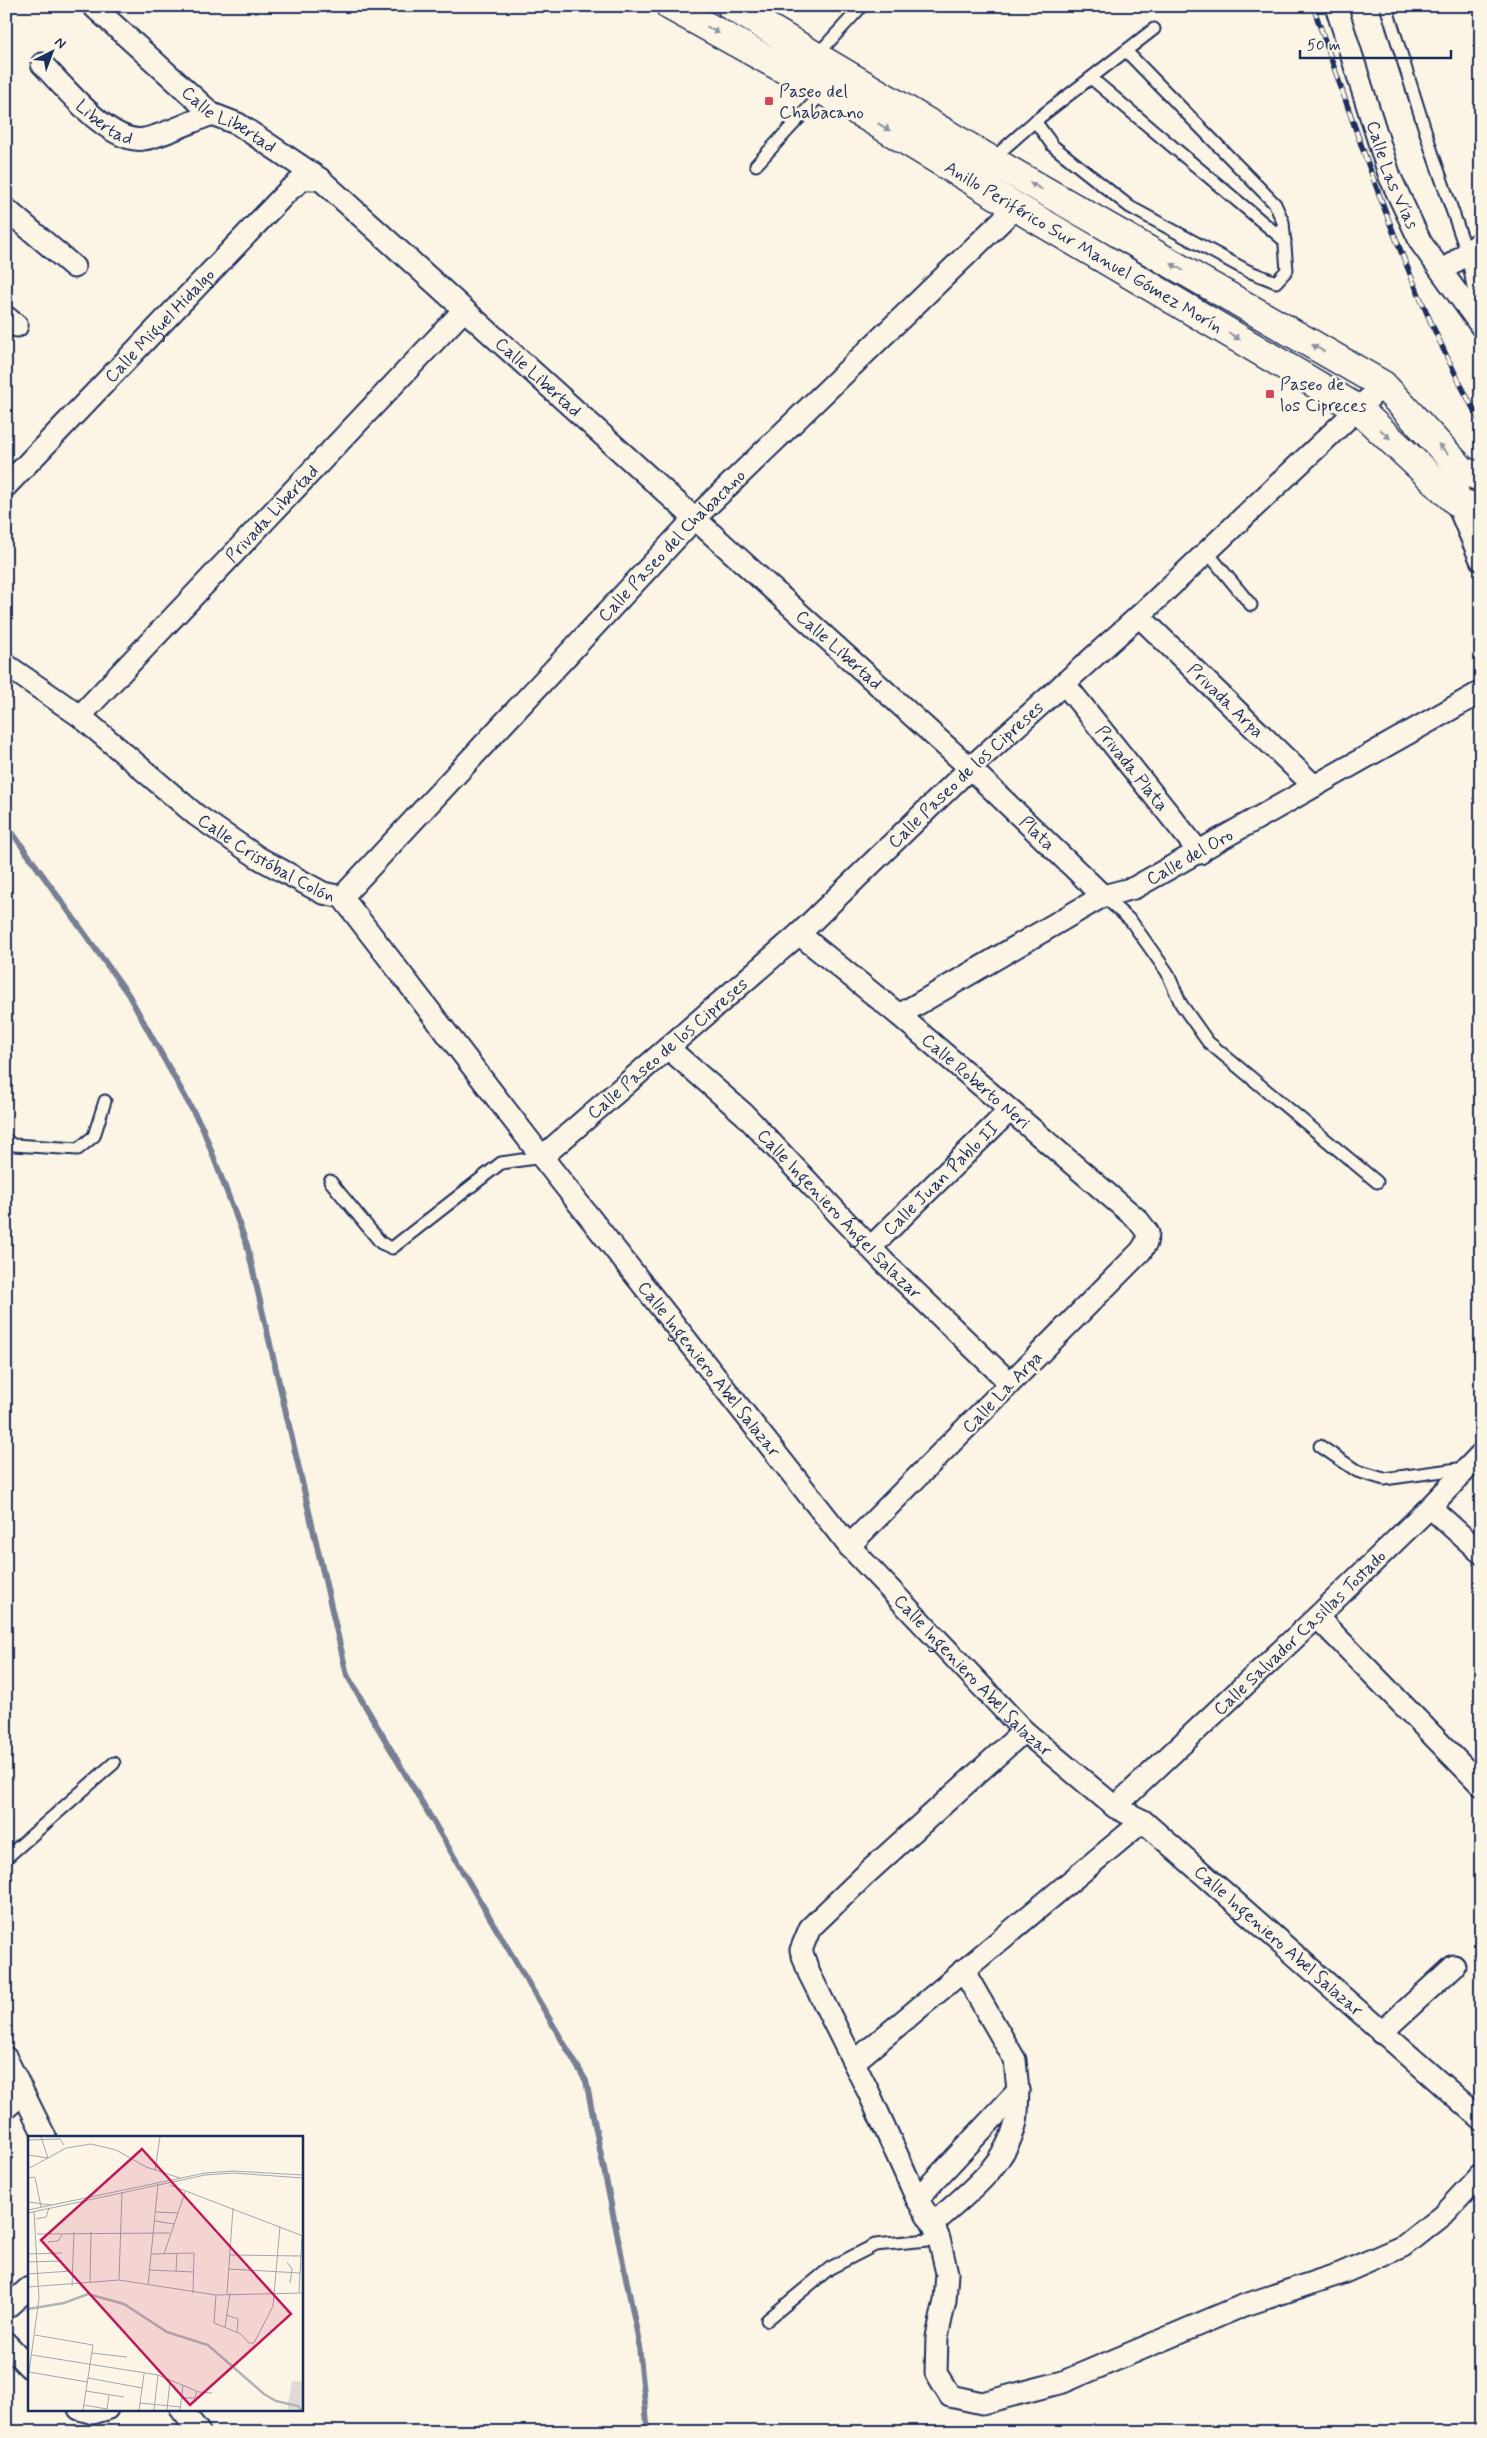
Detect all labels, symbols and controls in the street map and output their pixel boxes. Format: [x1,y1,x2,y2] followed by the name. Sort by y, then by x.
[706,25,719,34] one-way arrow
[28,28,78,78] north arrow
[1300,28,1451,60] scale bar
[51,33,70,53] text: N
[1307,36,1341,56] text: 50 m
[779,80,864,125] place label: Paseo del Chabacano
[176,81,281,159] street label: Calle Libertad
[70,95,135,151] street label: Libertad
[763,95,775,107] marker: Paseo del Chabacano
[1360,118,1424,233] street label: Calle Las Vías
[878,123,891,132] one-way arrow
[940,156,1227,340] street label: Anillo Periférico Sur Manuel Gómez Morín
[1029,182,1044,190] one-way arrow
[1171,262,1184,271] one-way arrow
[100,264,221,389] street label: Calle Miguel Hidalgo
[489,332,586,423] street label: Calle Libertad
[1228,332,1241,341] one-way arrow
[1312,343,1325,352] one-way arrow
[1280,373,1367,418] place label: Paseo de los Cipreces
[1264,388,1276,400] marker: Paseo de los Cipreces
[1378,428,1390,440] one-way arrow
[1437,443,1449,455] one-way arrow
[220,460,324,568] street label: Privada Libertad
[593,464,751,628] street label: Calle Paseo del Chabacano
[790,605,887,696] street label: Calle Libertad
[1182,658,1269,744] street label: Privada Arpa
[883,696,1049,854] street label: Calle Paseo de los Cipreses
[1089,721,1173,817] street label: Privada Plata
[193,809,336,908] street label: Calle Cristóbal Colón
[1014,811,1060,856] street label: Plata
[1142,823,1238,892] street label: Calle del Oro
[583,973,754,1125] street label: Calle Paseo de los Cipreses
[916,1028,1035,1135] street label: Calle Roberto Neri
[878,1116,1005,1242] street label: Calle Juan Pablo II
[751,1124,927,1305] street label: Calle Ingeniero Ángel Salazar
[631,1277,786,1463] street label: Calle Ingeniero Abel Salazar
[957,1346,1048,1439] street label: Calle La Arpa
[1209,1545,1392,1721] street label: Calle Salvador Casillas Tostado
[888,1590,1057,1763] street label: Calle Ingeniero Abel Salazar
[1188,1860,1368,2023] street label: Calle Ingeniero Abel Salazar
[28,2136,302,2410] inset map

